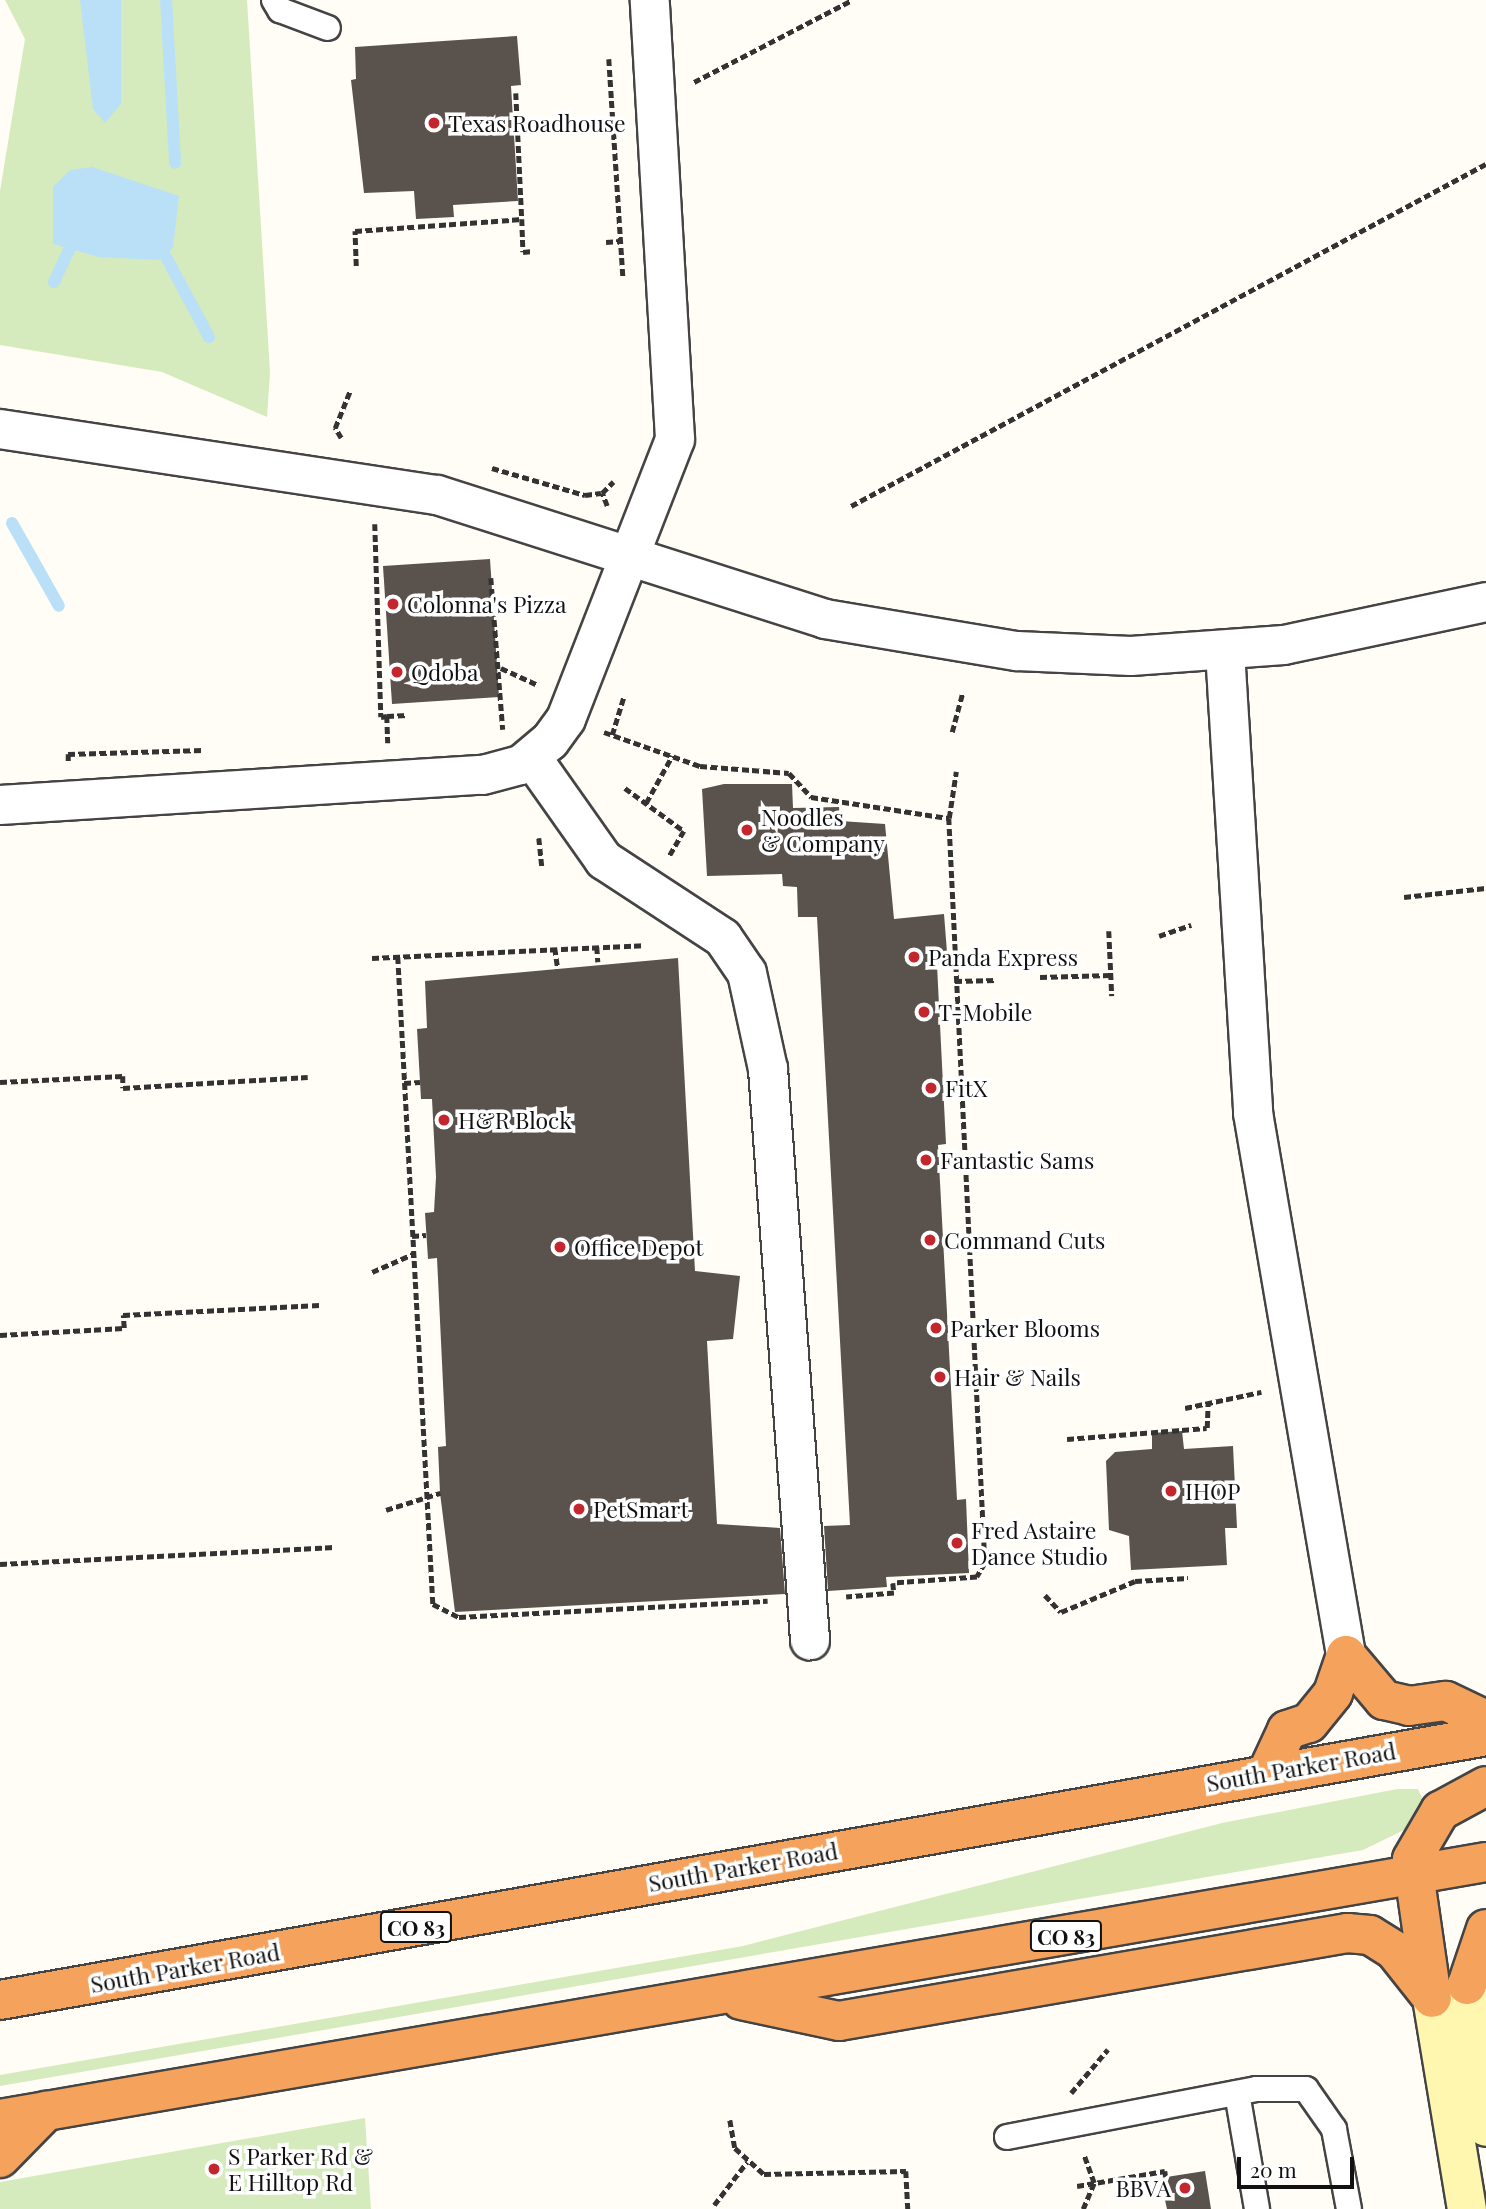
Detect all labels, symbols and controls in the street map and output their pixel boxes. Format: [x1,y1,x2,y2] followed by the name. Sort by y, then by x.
[448,109,626,137] place label: Texas Roadhouse
[426,115,442,131] marker: Texas Roadhouse
[407,590,566,618] place label: Colonna's Pizza
[385,596,401,612] marker: Colonna's Pizza
[411,658,478,686] place label: Qdoba
[389,664,405,680] marker: Qdoba
[761,803,885,857] place label: Noodles & Company
[739,822,755,838] marker: Noodles & Company
[928,943,1078,971] place label: Panda Express
[906,949,922,965] marker: Panda Express
[938,998,1032,1026] place label: T-Mobile
[916,1004,932,1020] marker: T-Mobile
[945,1074,988,1102] place label: FitX
[923,1080,939,1096] marker: FitX
[458,1106,572,1134] place label: H&R Block
[436,1112,452,1128] marker: H&R Block
[940,1146,1094,1174] place label: Fantastic Sams
[918,1152,934,1168] marker: Fantastic Sams
[944,1226,1105,1254] place label: Command Cuts
[922,1232,938,1248] marker: Command Cuts
[574,1233,703,1261] place label: Office Depot
[552,1239,568,1255] marker: Office Depot
[950,1314,1101,1342] place label: Parker Blooms
[928,1320,944,1336] marker: Parker Blooms
[954,1363,1081,1391] place label: Hair & Nails
[932,1369,948,1385] marker: Hair & Nails
[1185,1477,1240,1505] place label: IHOP
[1163,1483,1179,1499] marker: IHOP
[593,1495,689,1523] place label: PetSmart
[571,1501,587,1517] marker: PetSmart
[971,1516,1108,1570] place label: Fred Astaire Dance Studio
[949,1535,965,1551] marker: Fred Astaire Dance Studio
[1204,1737,1398,1797] street label: South Parker Road
[646,1837,840,1897] street label: South Parker Road
[379,1910,453,1944] road number: CO 83
[1029,1918,1103,1954] road number: CO 83
[88,1938,282,1998] street label: South Parker Road
[228,2142,374,2196] place label: S Parker Rd & E Hilltop Rd
[1241,2142,1358,2186] scale bar
[1250,2155,1297,2183] text: 20 m
[206,2161,222,2177] marker: S Parker Rd & E Hilltop Rd
[1115,2174,1171,2202] place label: BBVA
[1177,2180,1193,2196] marker: BBVA

